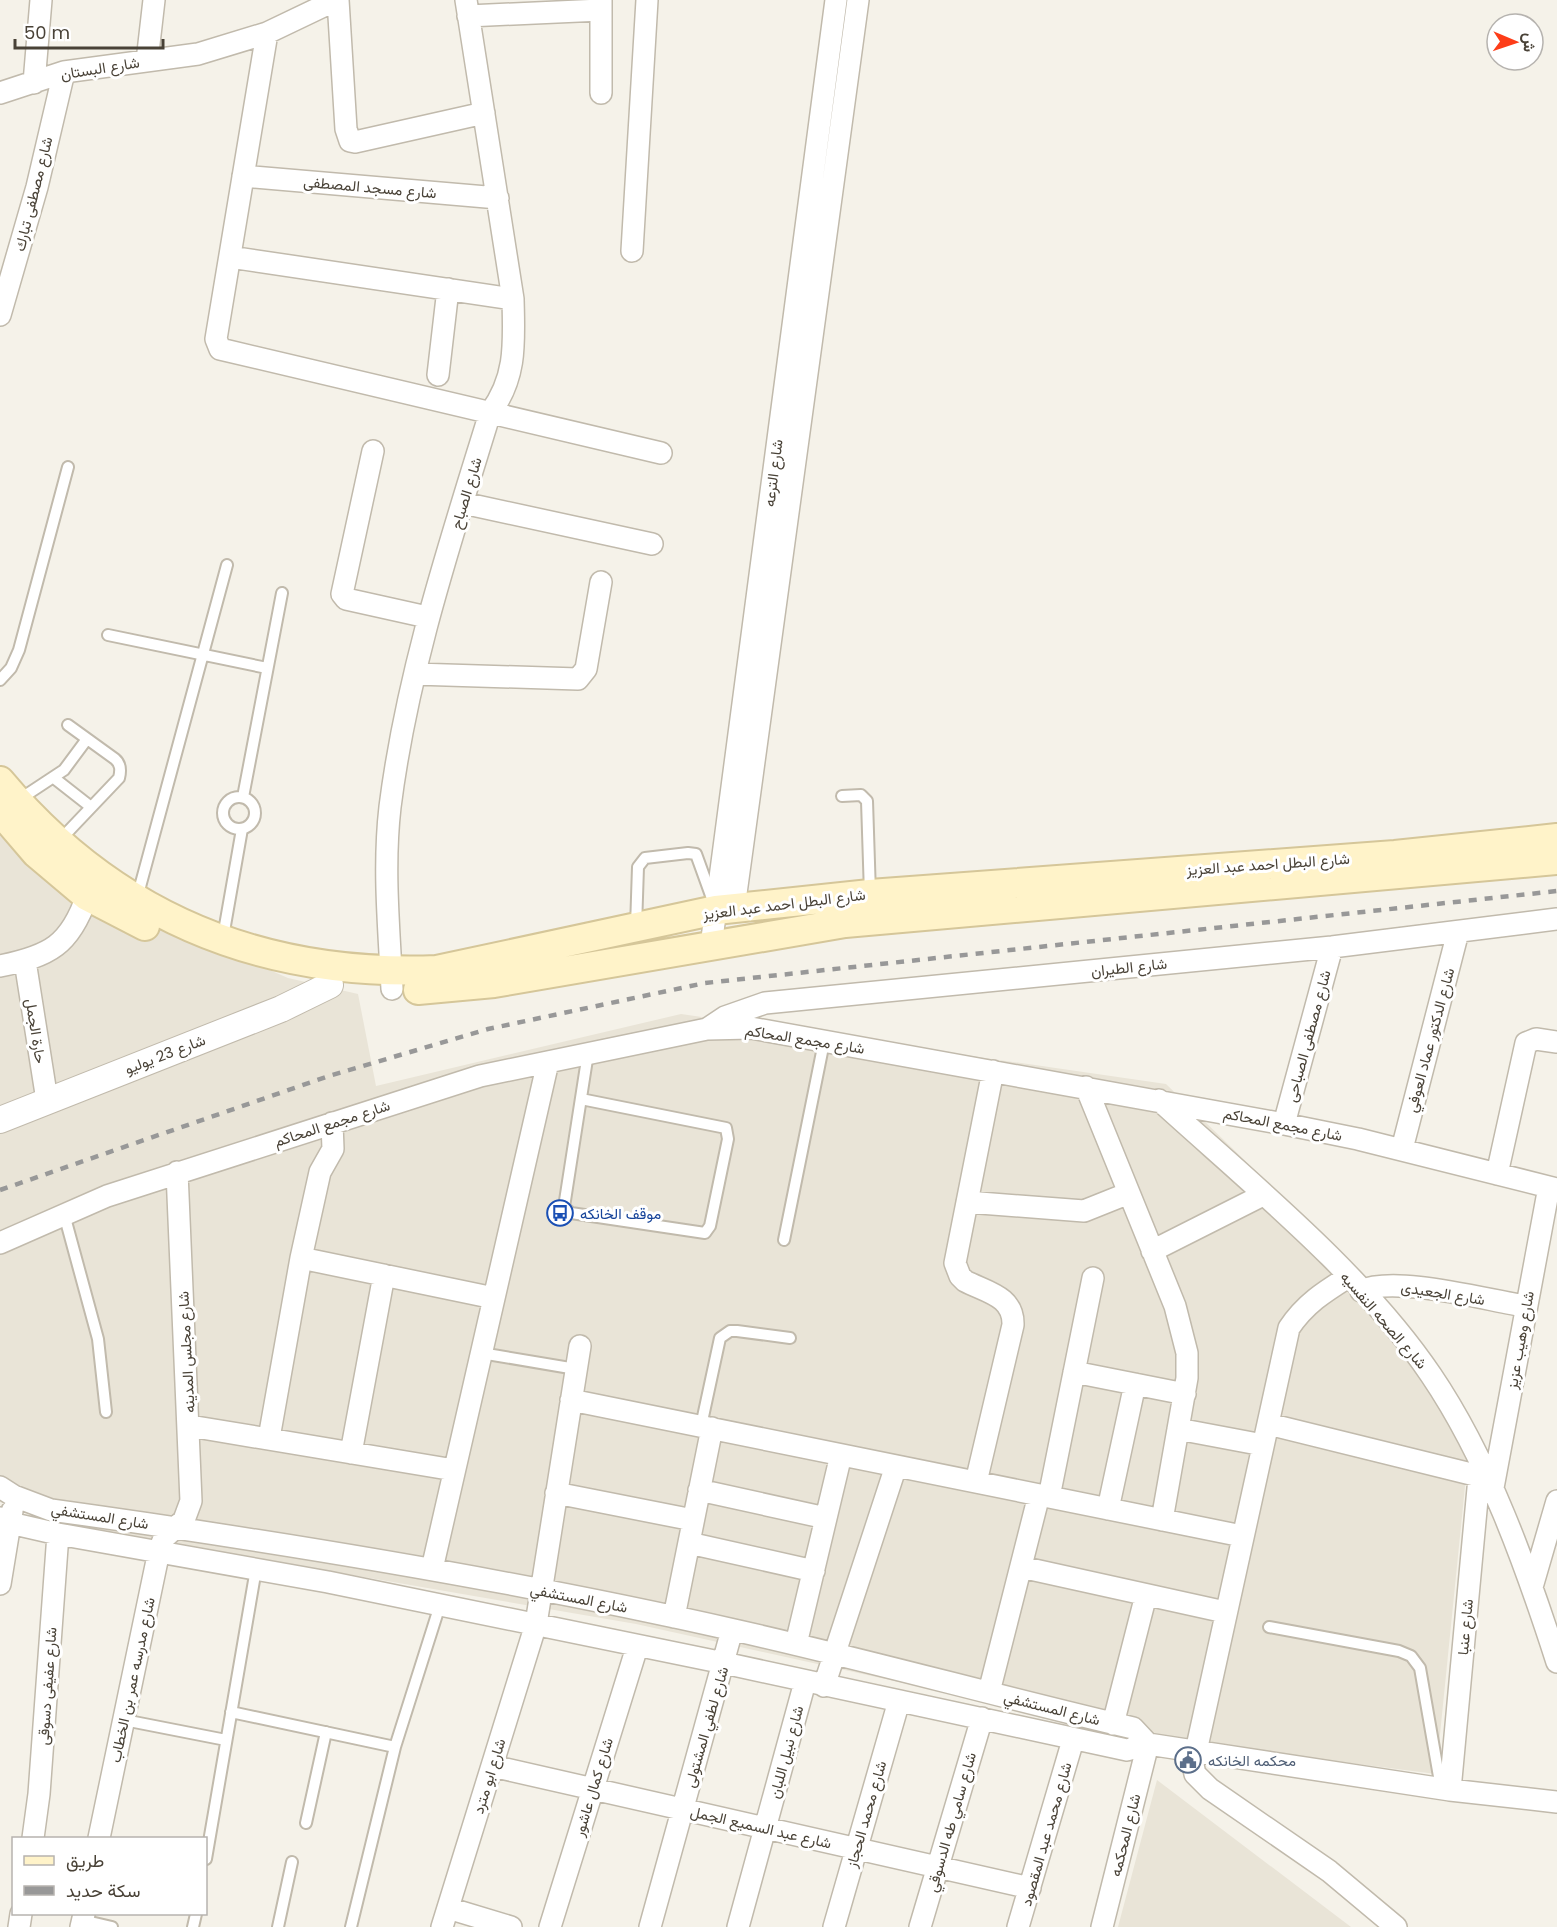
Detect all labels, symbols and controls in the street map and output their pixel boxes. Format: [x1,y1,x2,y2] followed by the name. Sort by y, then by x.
[15,12,164,50] scale bar
[1485,12,1545,72] north arrow
[24,20,70,45] text: 50 m
[1518,32,1541,53] text: ش
[59,51,141,86] street label: شارع البستان
[9,134,58,254] street label: شارع مصطفى تبارك
[302,171,438,204] street label: شارع مسجد المصطفى
[758,438,789,508] street label: شارع الترعه
[445,454,488,532] street label: شارع الصباح
[1185,848,1351,881] street label: شارع البطل احمد عبد العزيز
[701,884,867,926] street label: شارع البطل احمد عبد العزيز
[1090,953,1168,982] street label: شارع الطيران
[1401,965,1462,1115] street label: شارع الدكتور عماد العوفي
[1280,967,1337,1105] street label: شارع مصطفى الصباحى
[20,997,52,1065] street label: حارة الجمل
[744,1019,866,1060] street label: شارع مجمع المحاكم
[122,1029,209,1080] street label: شارع 23 يوليو
[271,1094,393,1153] street label: شارع مجمع المحاكم
[1222,1102,1344,1147] street label: شارع مجمع المحاكم
[545,1198,575,1228] bus stop icon: موقف الخانكه
[580,1203,661,1224] place label: موقف الخانكه
[1335,1267,1432,1374] street label: شارع الصحه النفسيه
[1399,1276,1487,1311] street label: شارع الجعيدى
[1501,1289,1540,1392] street label: شارع وهيب عزيز
[172,1291,201,1413] street label: شارع مجلس المدينه
[49,1498,150,1537] street label: شارع المستشفي
[528,1578,629,1621] street label: شارع المستشفي
[104,1595,161,1765] street label: شارع مدرسه عمر بن الخطاب
[1452,1598,1479,1656] street label: شارع عنبا
[32,1626,63,1746] street label: شارع عفيفى دسوقى
[679,1664,736,1791] street label: شارع لطفي المشتولى
[1001,1686,1102,1733] street label: شارع المستشفي
[763,1703,810,1801] street label: شارع نبيل اللبان
[568,1735,619,1840] street label: شارع كمال عاشور
[468,1736,511,1817] street label: شارع ابو مترد
[1173,1745,1203,1775] public building icon: محكمه الخانكه
[921,1750,984,1895] street label: شارع سامي طه الدسوقي
[1208,1750,1296,1771] place label: محكمه الخانكه
[840,1758,892,1871] street label: شارع محمد الحجاز
[1015,1760,1078,1909] street label: شارع محمد عبد المقصود
[1105,1791,1146,1879] street label: شارع المحكمه
[688,1801,834,1854] street label: شارع عبد السميع الجمل
[12,1837,207,1915] legend
[66,1848,104,1873] text: طريق
[66,1878,140,1903] text: سكة حديد

